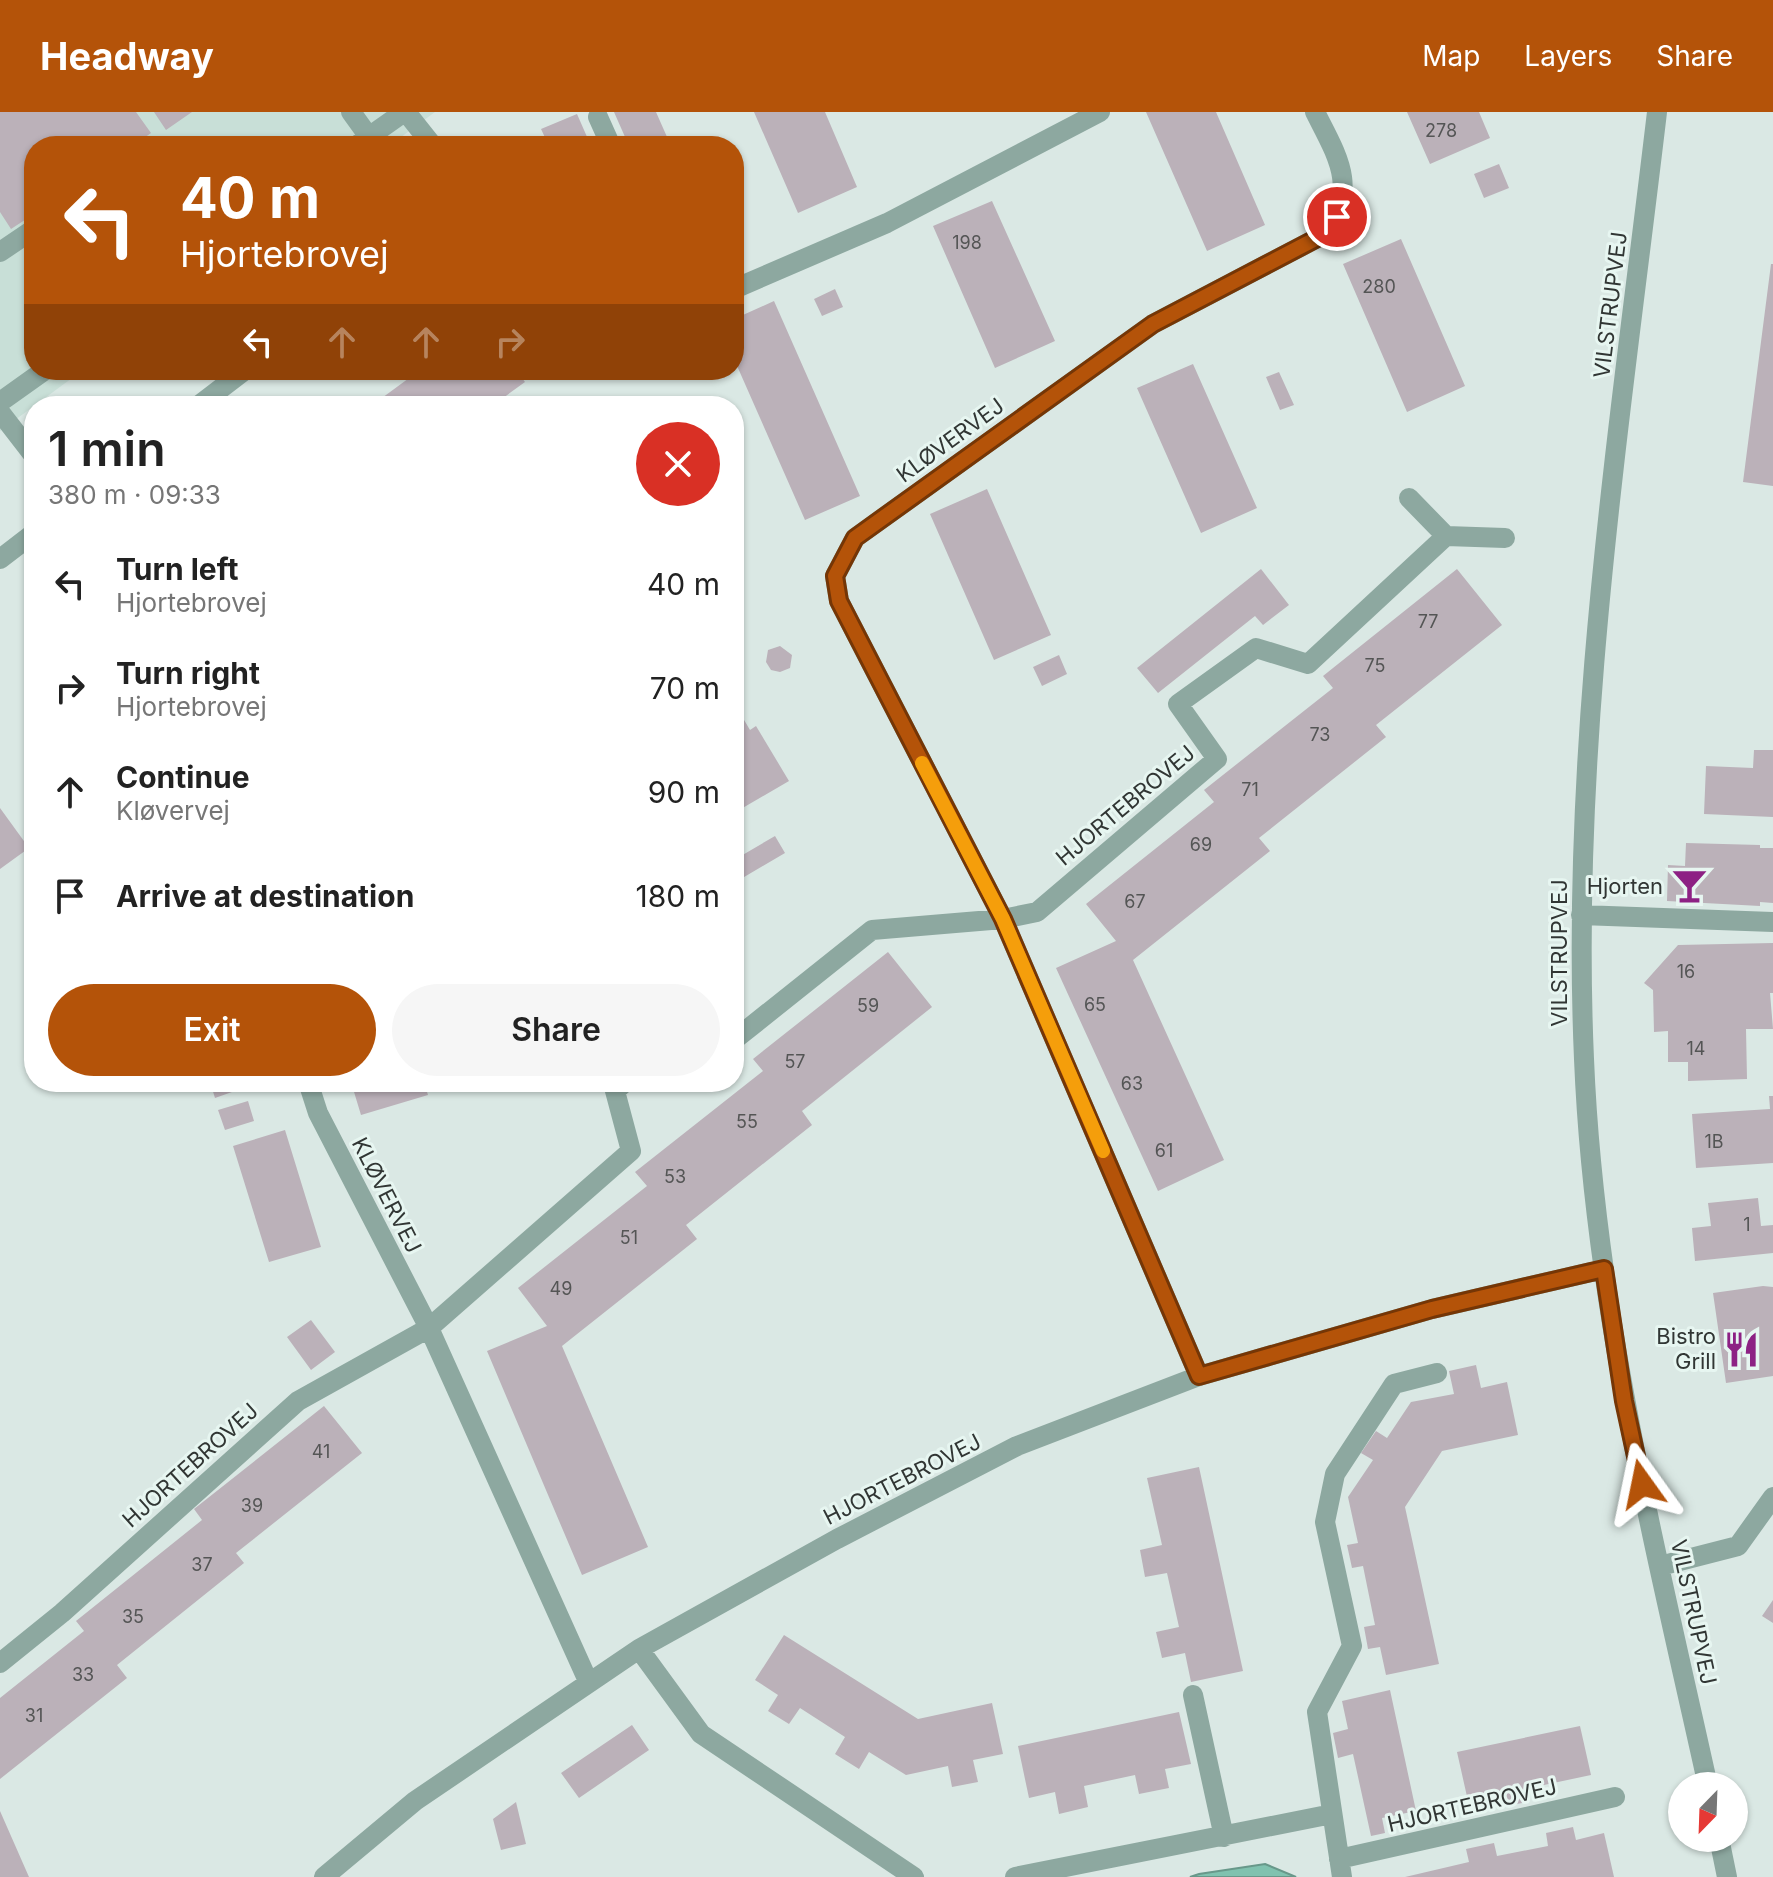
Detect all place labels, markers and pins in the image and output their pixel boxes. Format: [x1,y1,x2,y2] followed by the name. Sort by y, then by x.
[1303,183,1371,251] pin
[1670,867,1708,905] bar icon: Hjorten
[1587,873,1663,899] place label: Hjorten
[1656,1323,1716,1374] place label: Bistro Grill
[1723,1330,1761,1368] restaurant icon: Bistro Grill

